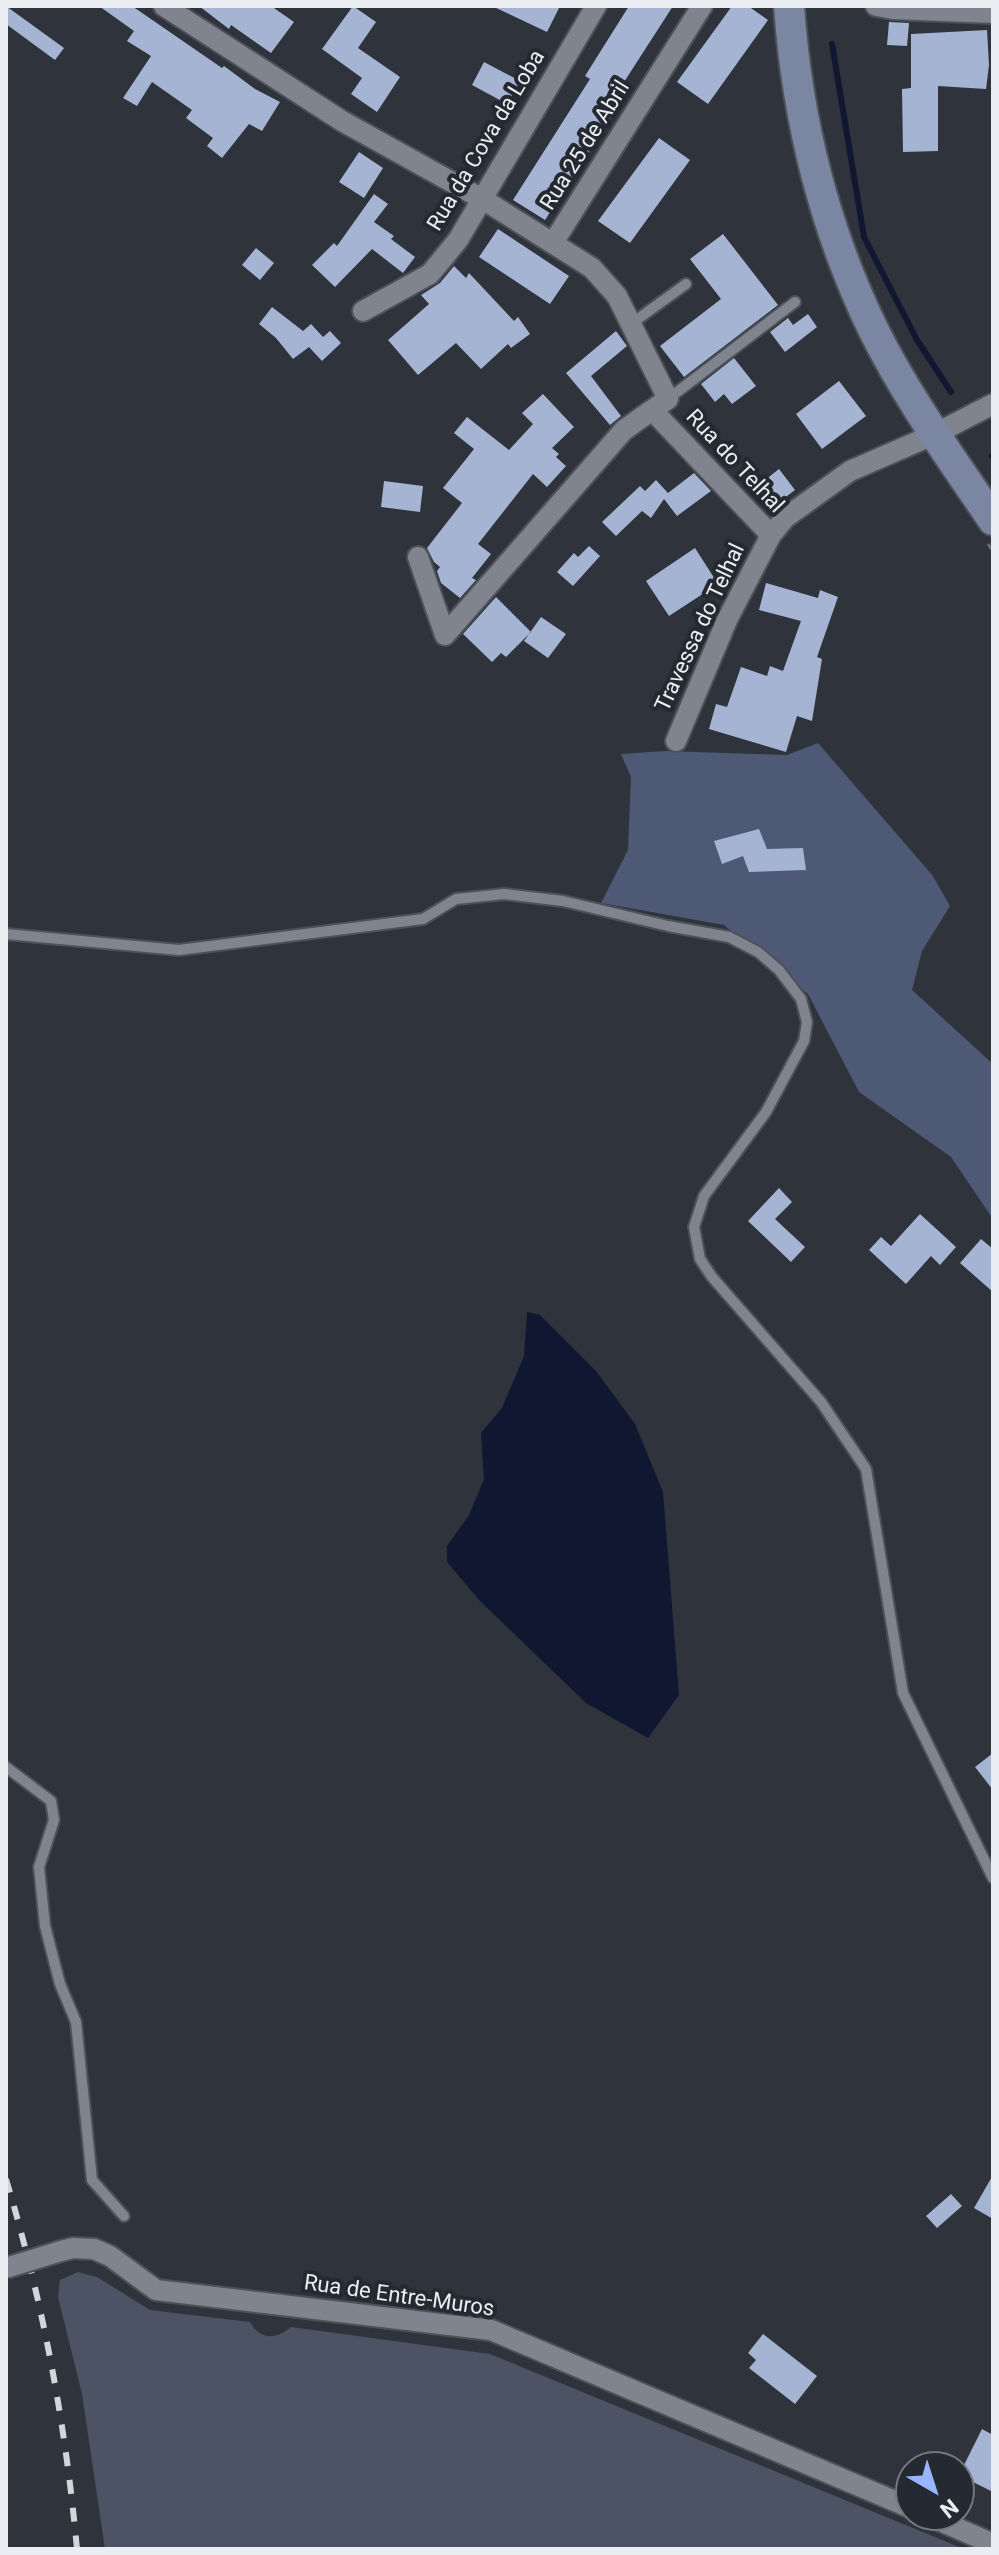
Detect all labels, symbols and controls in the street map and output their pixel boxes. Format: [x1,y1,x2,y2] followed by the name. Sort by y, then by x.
[423,46,551,236] street label: Rua da Cova da Loba
[536,76,636,216] street label: Rua 25 de Abril
[679,405,789,519] street label: Rua do Telhal
[650,540,752,716] street label: Travessa do Telhal
[302,2271,496,2323] street label: Rua de Entre-Muros
[895,2451,975,2531] north arrow
[935,2494,963,2523] text: N

